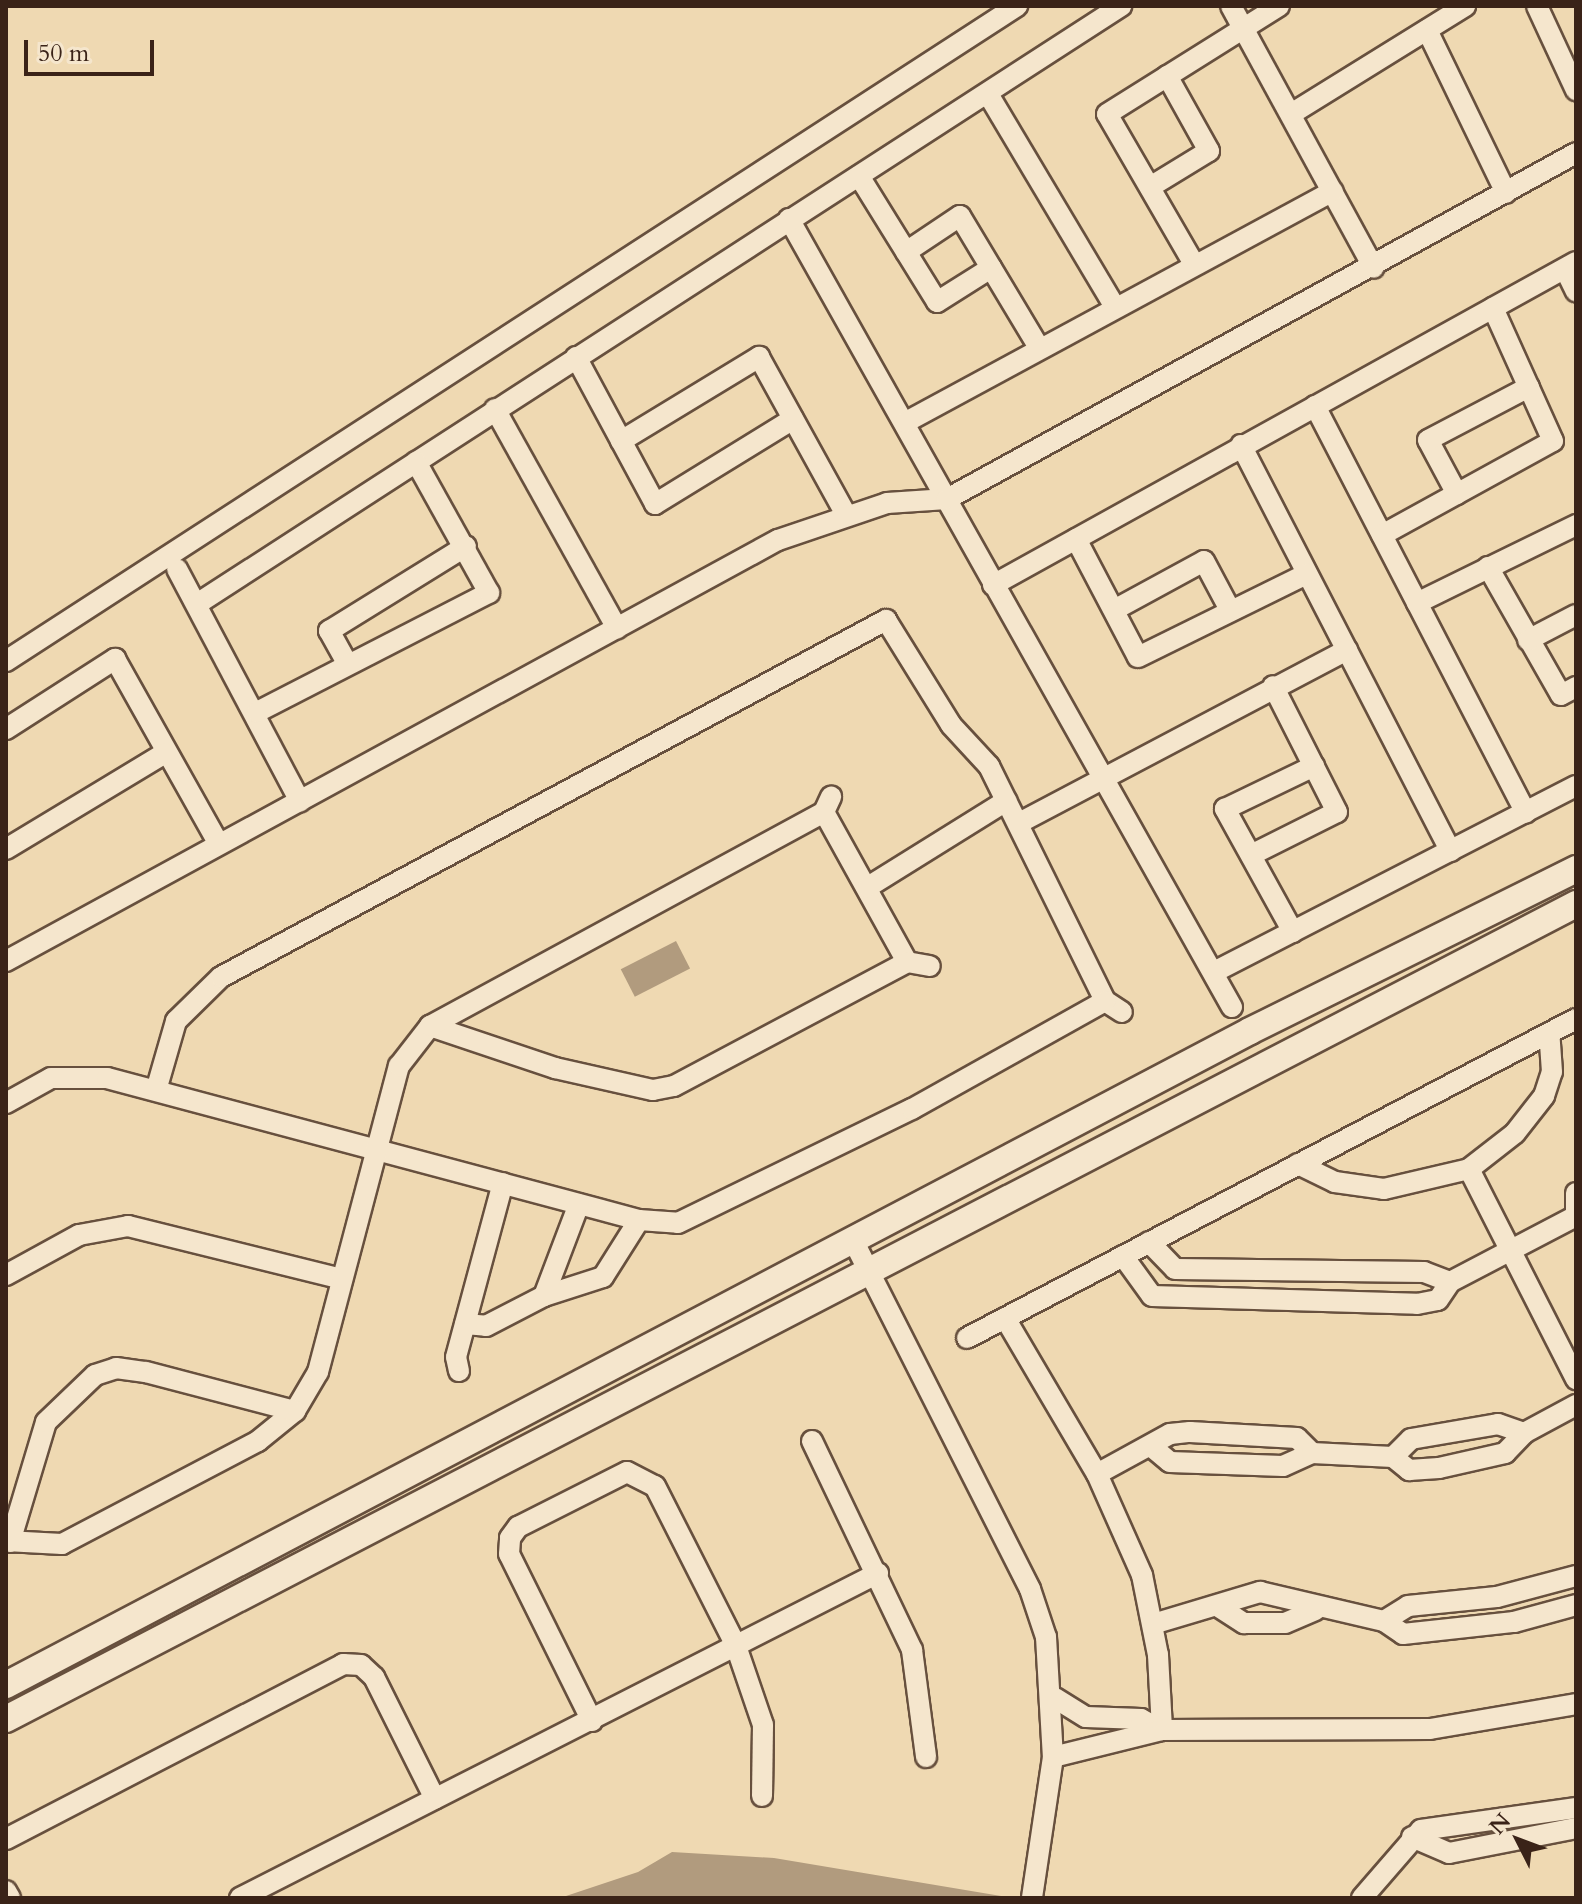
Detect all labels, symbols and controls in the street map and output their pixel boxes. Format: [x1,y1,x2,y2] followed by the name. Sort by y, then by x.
[28,24,158,74] scale bar
[38,37,89,70] text: 50 m
[1478,1800,1558,1880] north arrow
[1483,1807,1518,1841] text: N

